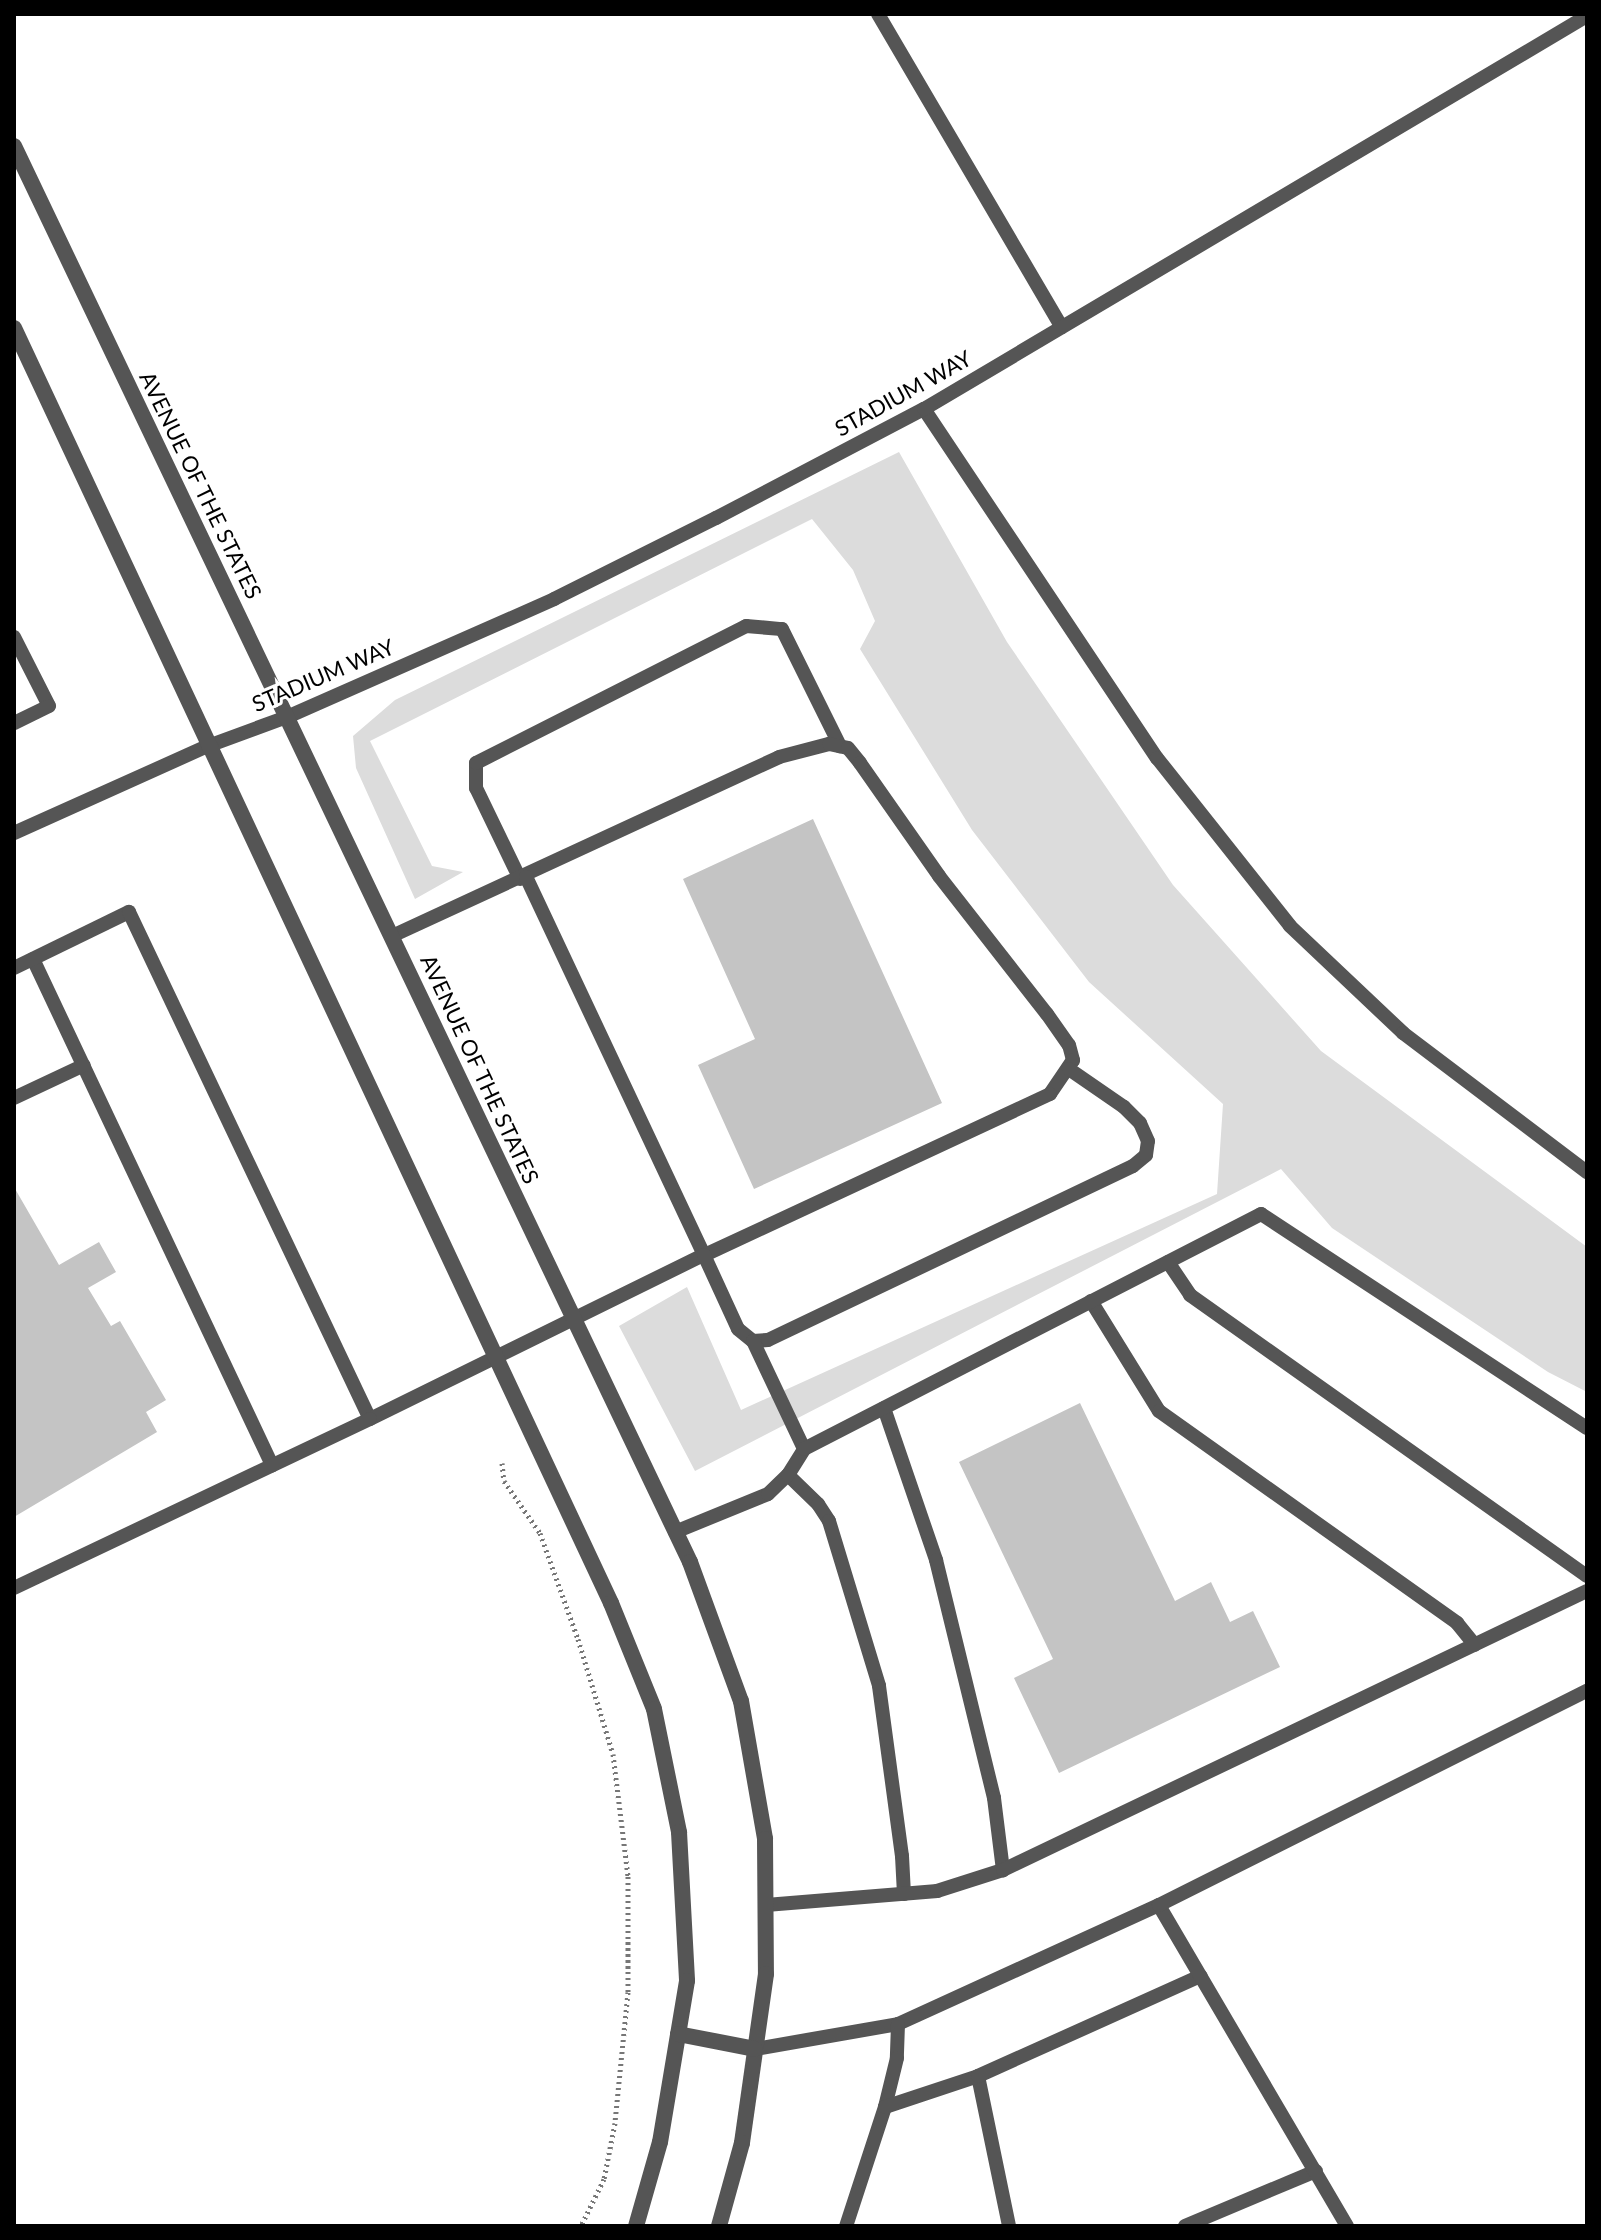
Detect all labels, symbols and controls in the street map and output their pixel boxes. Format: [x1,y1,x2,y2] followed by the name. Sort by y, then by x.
[830,345,976,441] street label: STADIUM WAY
[134,367,268,603] street label: AVENUE OF THE STATES
[248,633,398,717] street label: STADIUM WAY
[415,950,545,1188] street label: AVENUE OF THE STATES

